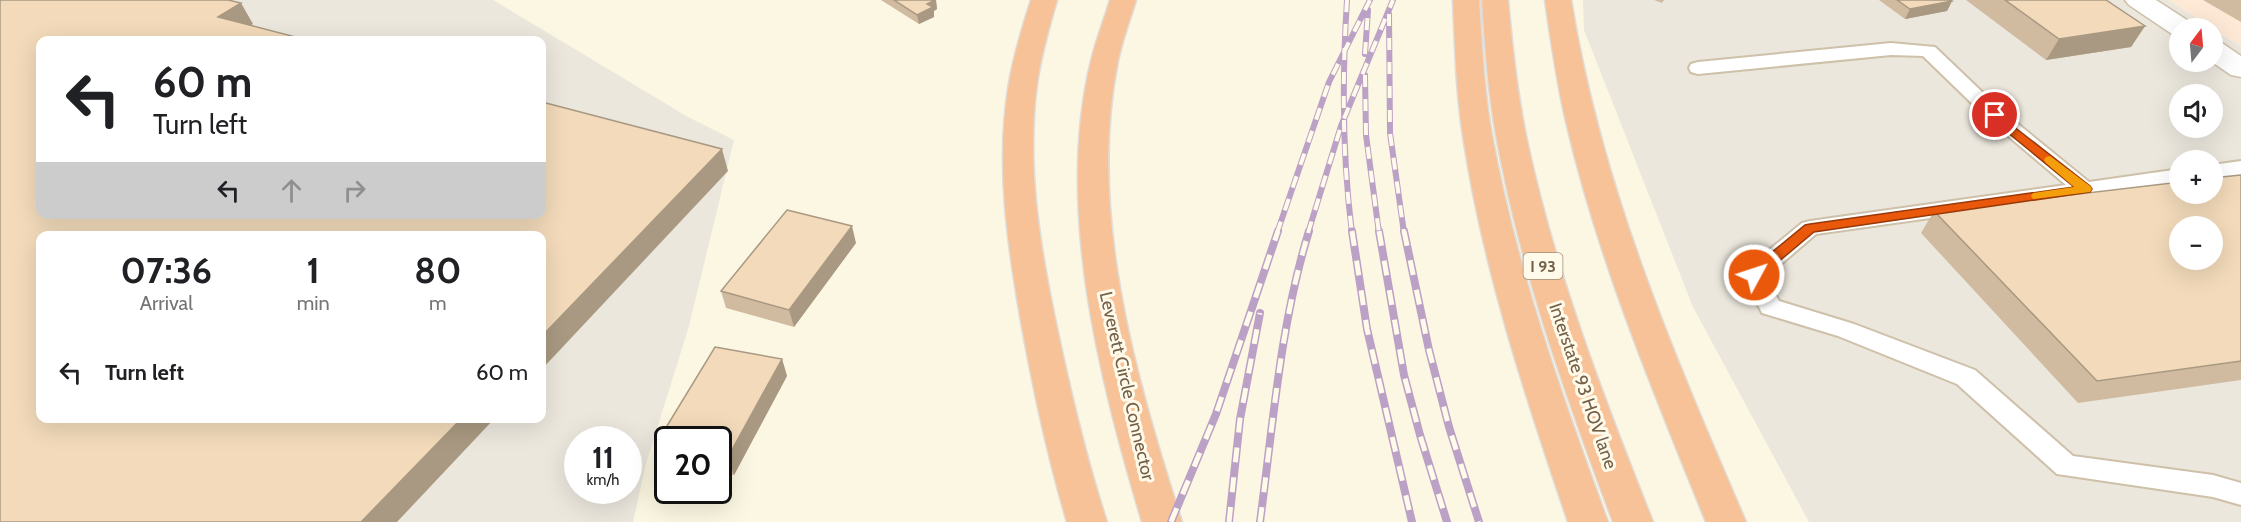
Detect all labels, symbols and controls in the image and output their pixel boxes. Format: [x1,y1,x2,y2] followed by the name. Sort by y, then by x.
[2169,18,2223,72] north arrow
[2169,18,2223,270] map controls
[153,56,252,108] text: 60 m
[54,60,132,138] icon: left
[2169,84,2223,138] button: sound
[1969,89,2020,140] pin
[1978,98,2011,131] icon: arrive
[153,108,247,141] text: Turn left
[2169,150,2223,204] button: +
[212,174,245,207] icon: left
[275,174,308,207] icon: ahead
[338,174,371,207] icon: right
[2169,216,2223,270] button: −
[1722,243,1786,307] position arrow
[121,248,212,292] text: 07:36
[306,248,320,292] text: 1
[414,248,461,292] text: 80
[1524,253,1562,279] road number: I 93
[1095,289,1160,483] street label: Leverett Circle Connector
[140,291,193,315] text: Arrival
[297,291,330,315] text: min
[429,291,447,315] text: m
[1544,300,1622,472] street label: Interstate 93 HOV lane
[54,356,87,389] icon: left
[105,359,184,386] text: Turn left
[476,359,528,386] text: 60 m
[654,426,732,504] speed limit sign: 20
[592,439,614,476] text: 11
[587,471,619,489] text: km/h

